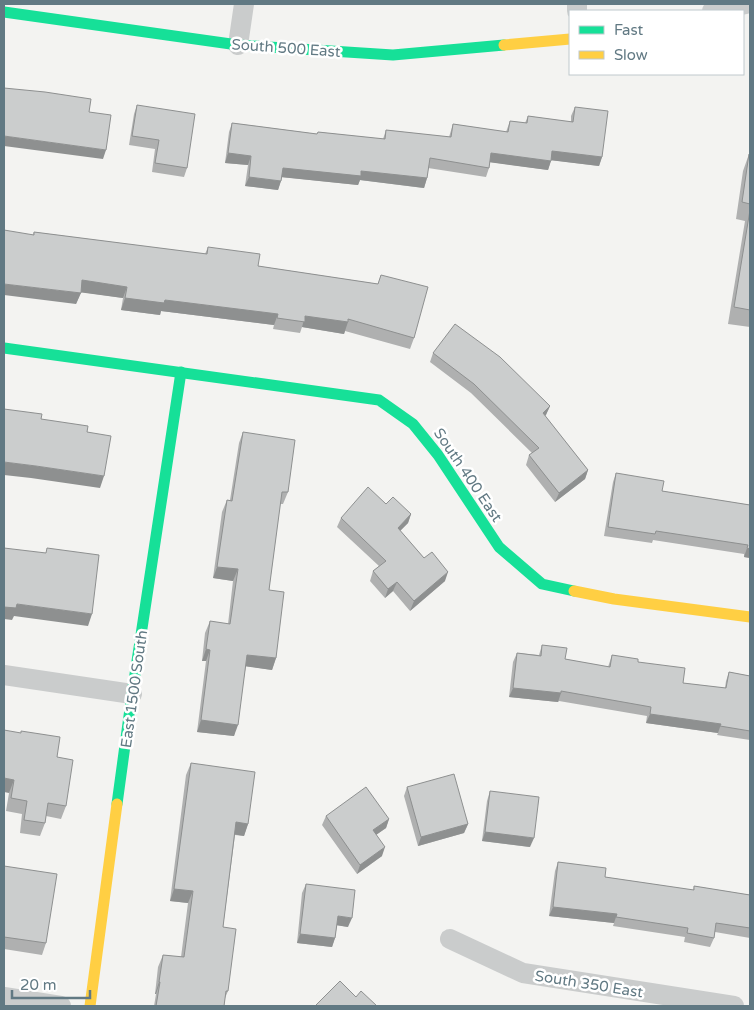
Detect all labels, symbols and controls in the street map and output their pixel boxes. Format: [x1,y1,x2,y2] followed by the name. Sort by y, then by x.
[569,10,744,75] legend
[614,21,644,39] text: Fast
[231,35,341,61] street label: South 500 East
[614,46,648,64] text: Slow
[430,425,506,526] street label: South 400 East
[117,629,151,749] street label: East 1500 South
[534,967,645,1001] street label: South 350 East
[12,968,90,1000] scale bar
[20,976,57,994] text: 20 m

